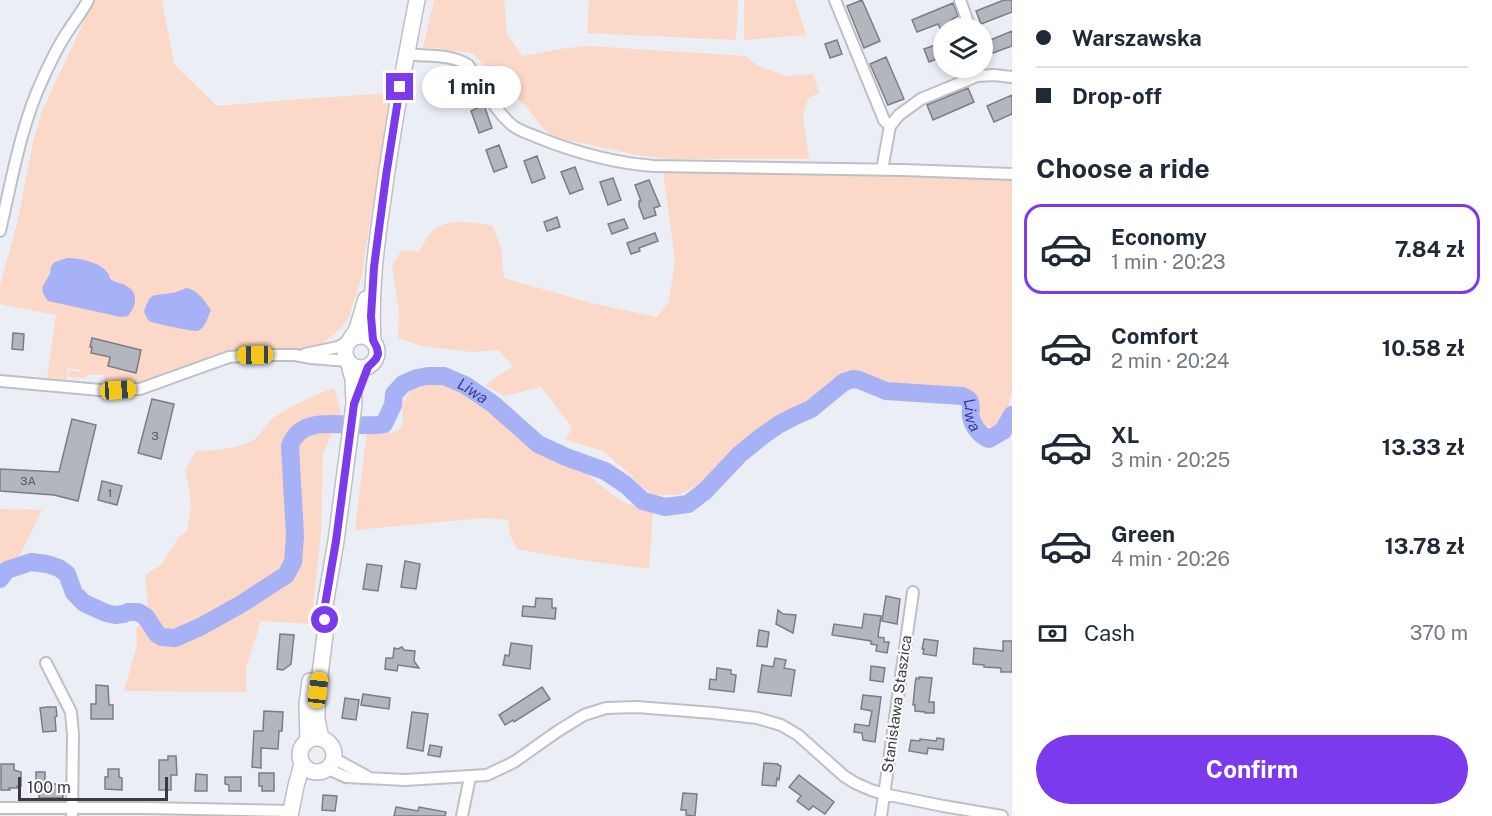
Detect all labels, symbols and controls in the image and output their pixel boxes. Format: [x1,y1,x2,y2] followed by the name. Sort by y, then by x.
[933,18,993,78] map controls
[933,18,993,78] button: layers
[1072,25,1202,51] text: Warszawska
[421,66,520,108] callout: 1 min
[386,73,413,100] route end
[447,75,496,99] text: 1 min
[1072,83,1162,109] text: Drop-off
[1036,152,1210,184] text: Choose a ride
[1039,222,1093,276] icon: car
[1111,224,1207,250] text: Economy
[1395,236,1465,262] text: 7.84 zł
[1111,250,1226,274] text: 1 min · 20:23
[1039,321,1093,375] icon: car
[1111,323,1198,349] text: Comfort
[1382,335,1465,361] text: 10.58 zł
[237,346,273,364] car
[1111,349,1229,373] text: 2 min · 20:24
[455,374,492,408] water label: Liwa
[99,380,137,400] car
[959,396,985,435] water label: Liwa
[1039,420,1093,474] icon: car
[1111,422,1139,448] text: XL
[151,429,159,443] house number: 3
[1382,434,1465,460] text: 13.33 zł
[1111,448,1230,472] text: 3 min · 20:25
[20,474,37,488] house number: 3A
[108,486,112,500] house number: 1
[1039,519,1093,573] icon: car
[1111,521,1175,547] text: Green
[1384,533,1465,559] text: 13.78 zł
[1111,547,1230,571] text: 4 min · 20:26
[311,606,338,633] route start
[1036,617,1069,650] icon: cash
[1084,620,1135,646] text: Cash
[1410,621,1468,645] text: 370 m
[878,634,915,774] street label: Stanisława Staszica
[307,671,329,709] car
[1036,735,1468,804] button: Confirm
[18,774,168,802] scale bar
[27,778,71,797] text: 100 m

